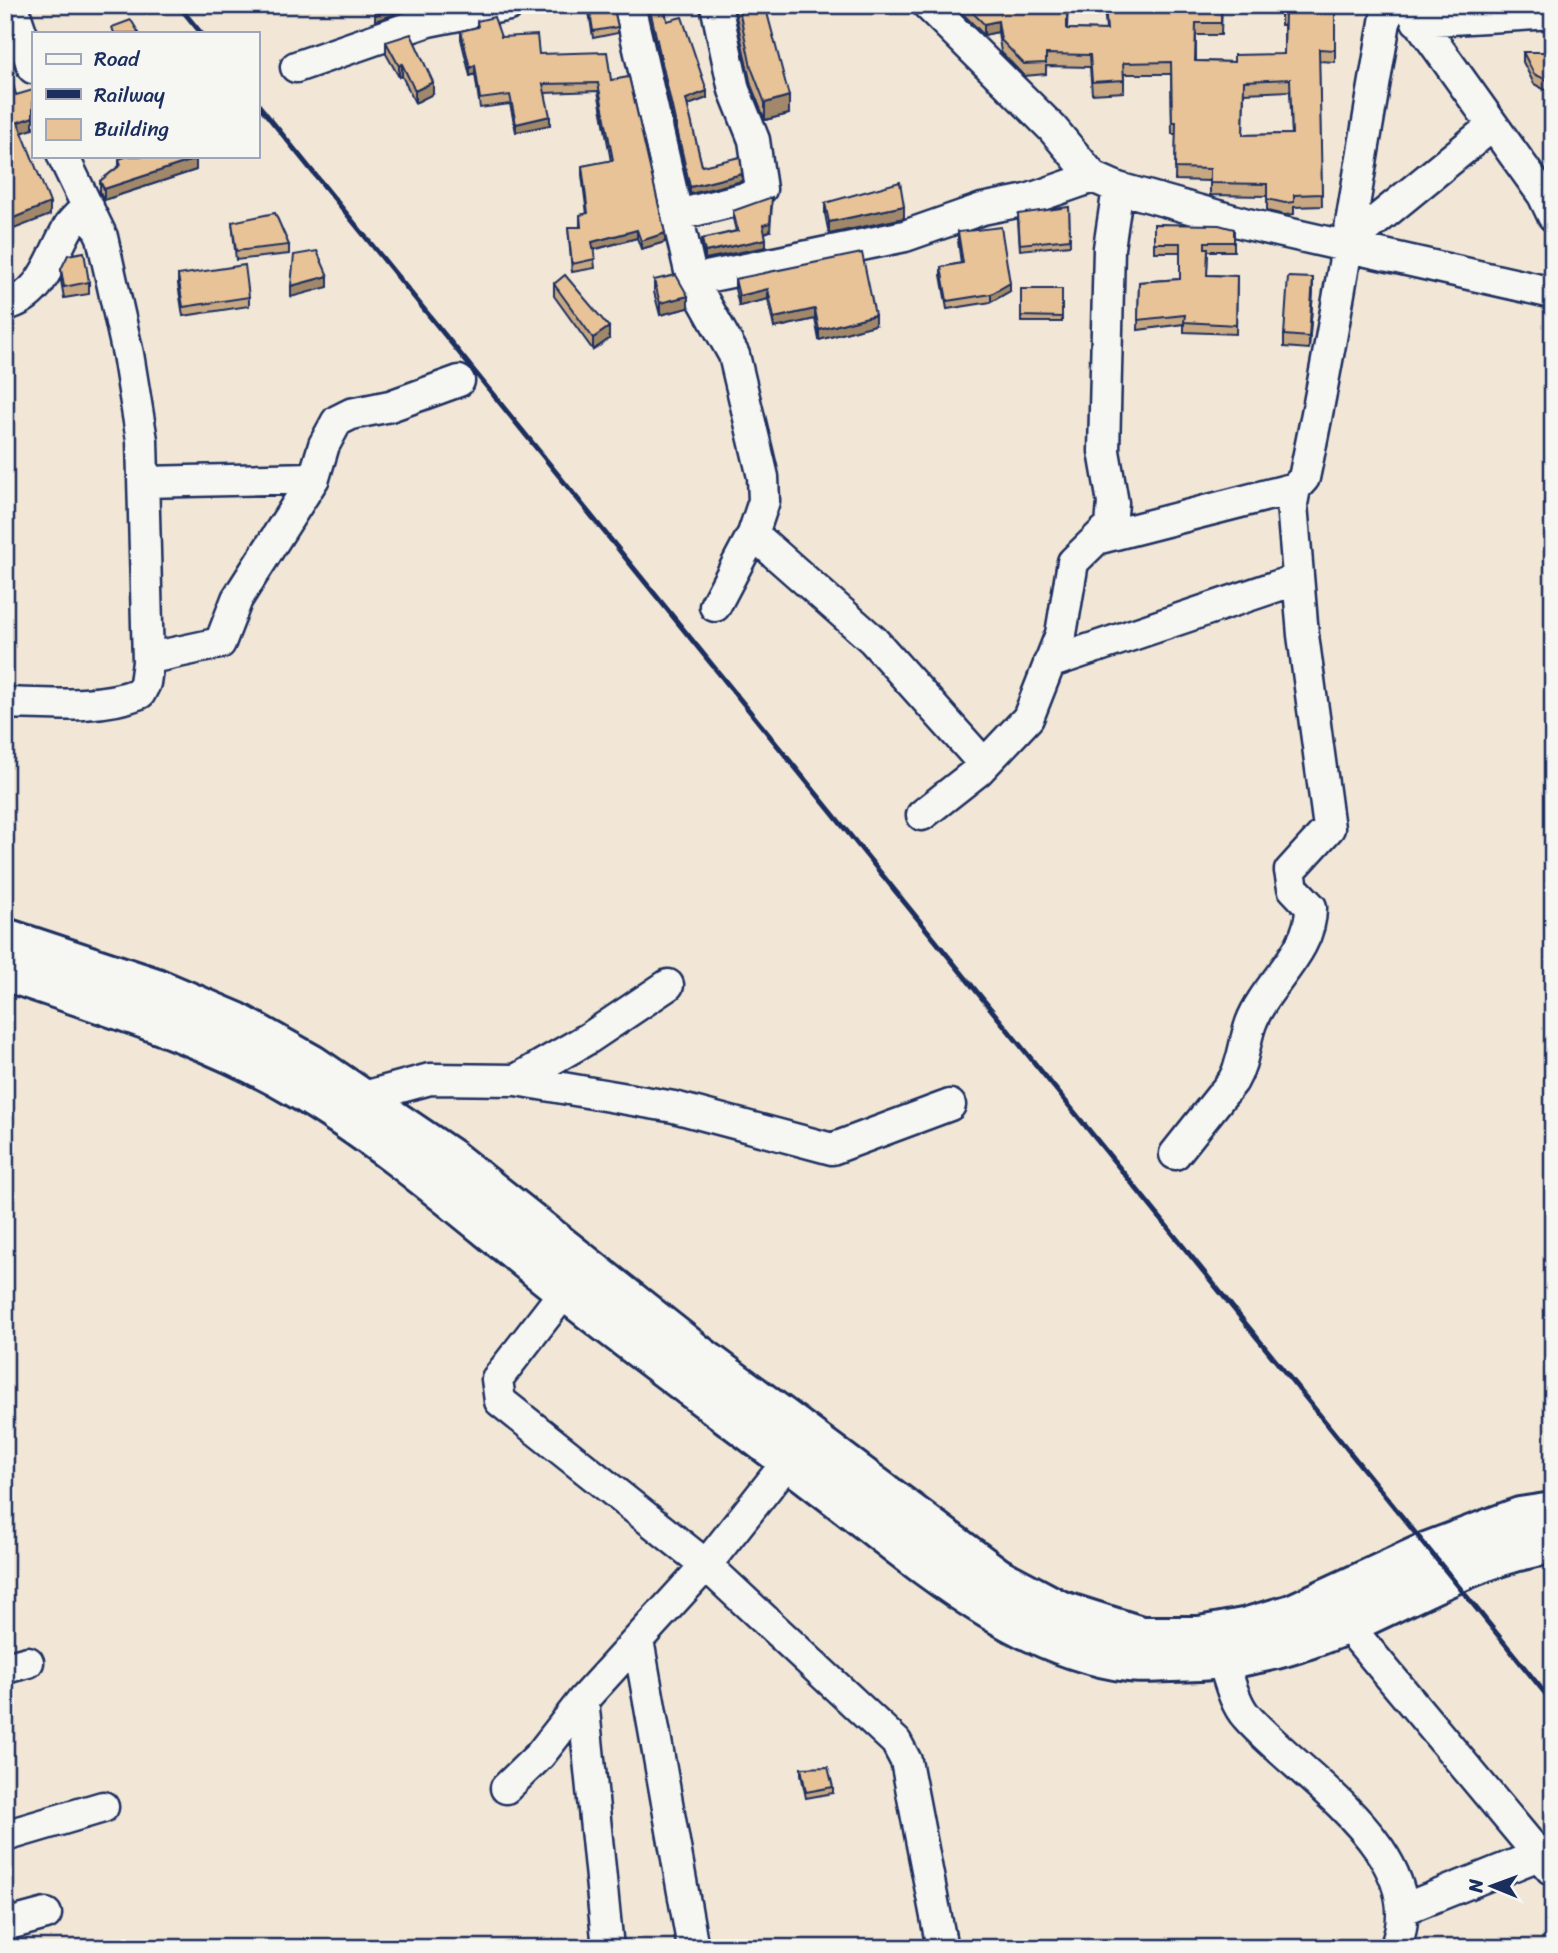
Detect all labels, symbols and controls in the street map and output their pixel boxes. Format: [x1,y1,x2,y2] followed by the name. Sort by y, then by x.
[32,32,259,158] legend
[94,40,141,78] text: Road
[94,76,165,114] text: Railway
[94,110,170,148] text: Building
[1456,1852,1526,1922] north arrow
[1459,1878,1492,1894] text: N

